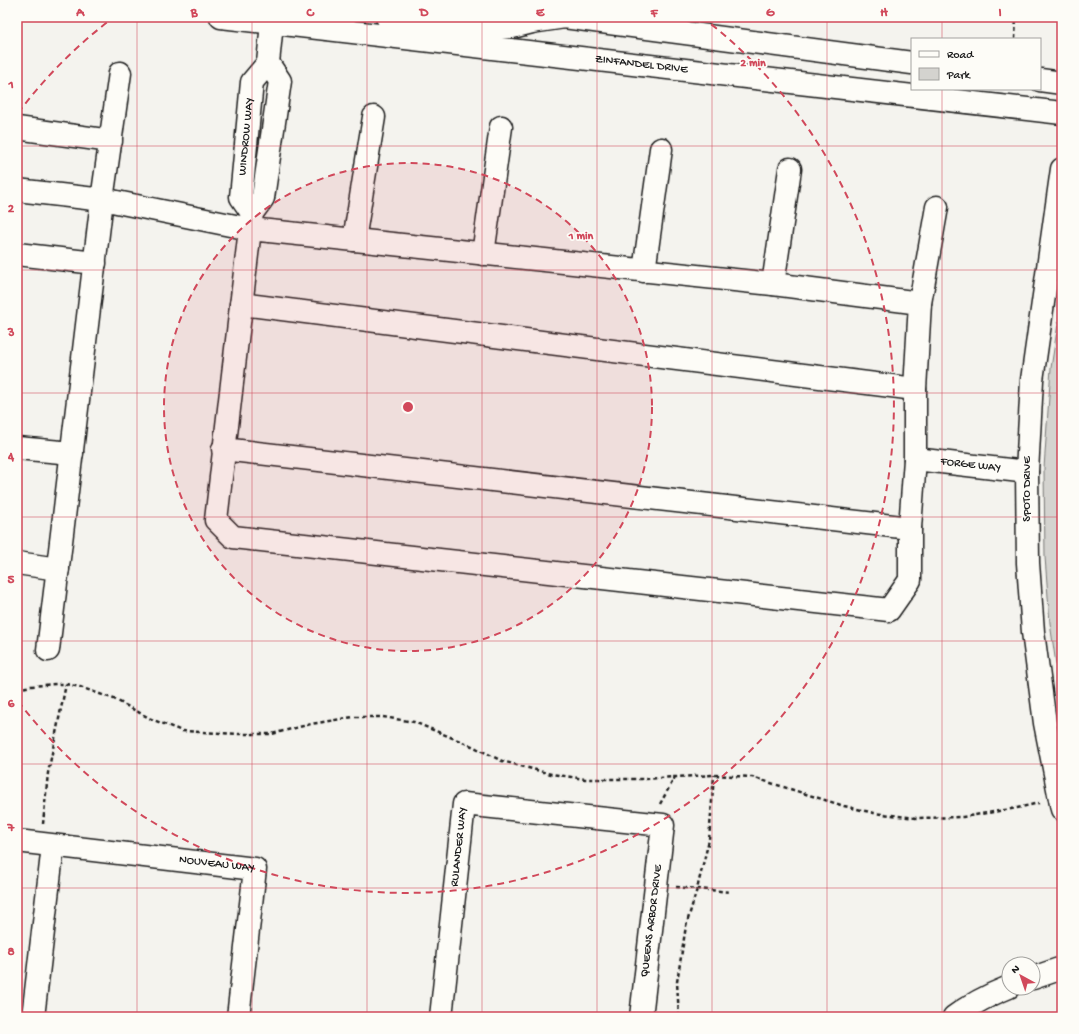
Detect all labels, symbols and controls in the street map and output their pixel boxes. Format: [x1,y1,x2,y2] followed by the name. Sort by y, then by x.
[75,6,85,21] text: A
[190,6,199,21] text: B
[305,6,315,21] text: C
[419,6,429,21] text: D
[536,6,545,21] text: E
[650,6,659,21] text: F
[766,6,775,21] text: G
[880,6,888,21] text: H
[998,6,1002,21] text: I
[911,38,1041,90] legend
[947,49,974,63] text: Road
[594,53,689,77] street label: ZINFANDEL DRIVE
[740,57,766,71] text: 2 min
[946,69,972,83] text: Park
[7,78,14,93] text: 1
[236,97,258,176] street label: WINDROW WAY
[8,202,15,217] text: 2
[568,230,594,244] text: 1 min
[7,326,15,341] text: 3
[401,400,415,414] centre of rings
[7,450,15,465] text: 4
[939,455,1002,476] street label: FORGE WAY
[1021,456,1035,522] street label: SPOTO DRIVE
[8,573,15,588] text: 5
[8,697,15,712] text: 6
[448,806,471,887] street label: RULANDER WAY
[7,821,16,836] text: 7
[178,853,256,876] street label: NOUVEAU WAY
[638,863,666,978] street label: QUEENS ARBOR DRIVE
[7,945,15,960] text: 8
[1001,956,1041,996] north arrow
[1009,963,1022,977] text: N

